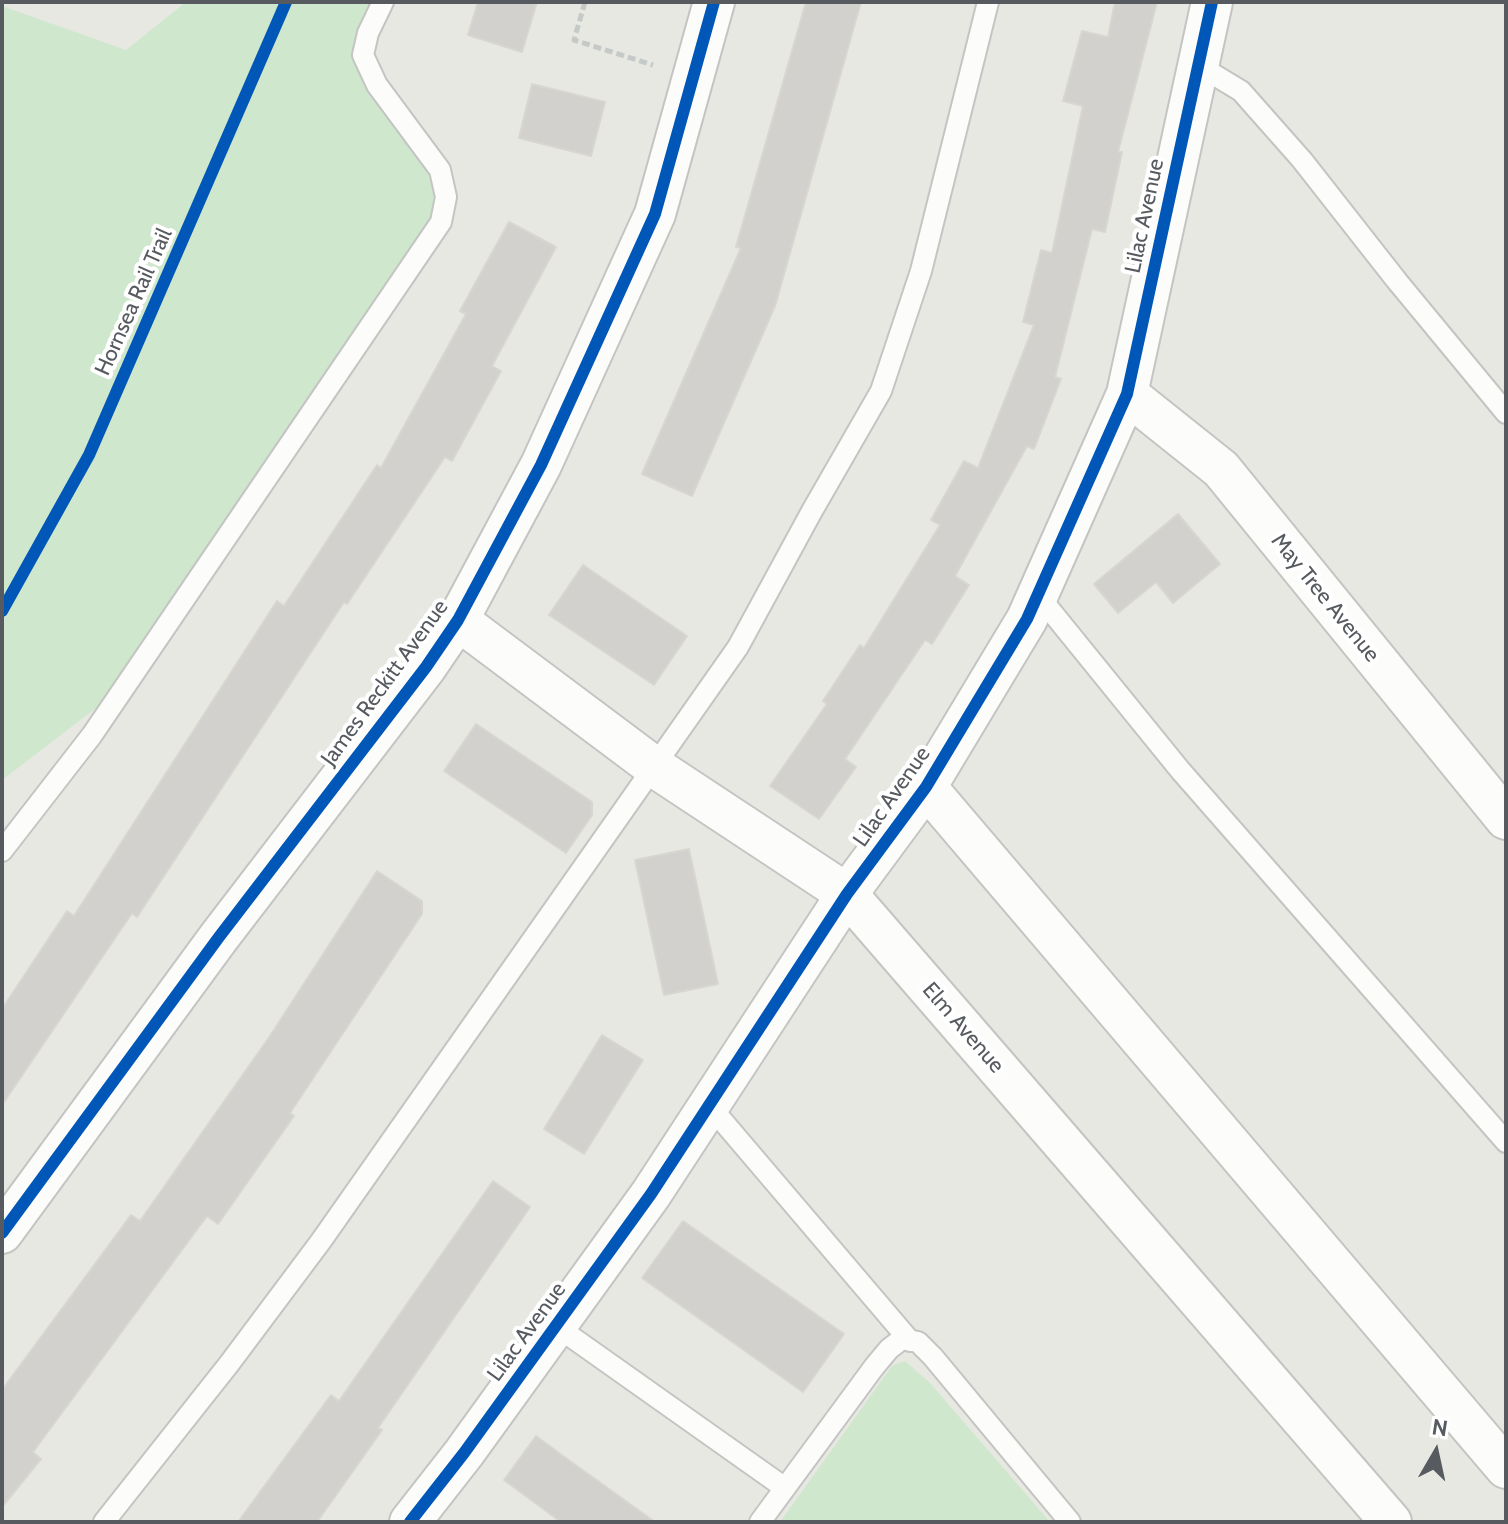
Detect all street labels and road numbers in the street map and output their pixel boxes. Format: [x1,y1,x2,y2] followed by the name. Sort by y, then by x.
[1120,156,1170,276] street label: Lilac Avenue
[90,224,178,380] street label: Hornsea Rail Trail
[1265,528,1385,668] street label: May Tree Avenue
[316,595,454,771] street label: James Reckitt Avenue
[848,742,936,852] street label: Lilac Avenue
[916,977,1010,1079] street label: Elm Avenue
[482,1277,572,1387] street label: Lilac Avenue

